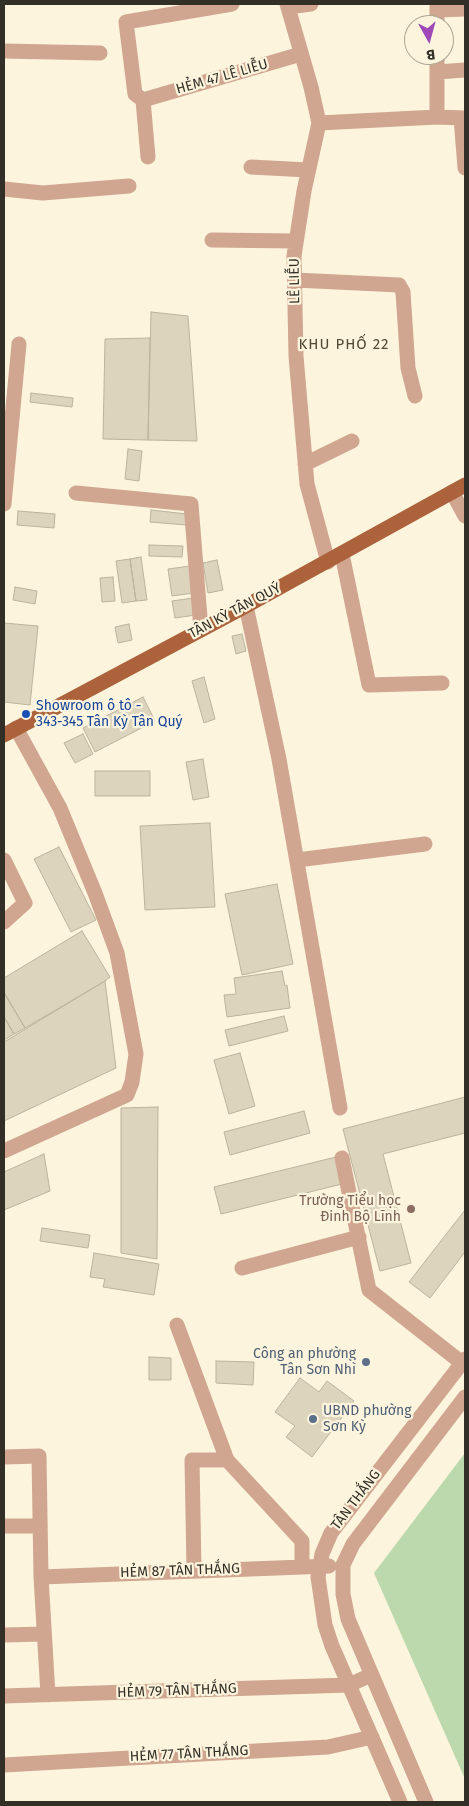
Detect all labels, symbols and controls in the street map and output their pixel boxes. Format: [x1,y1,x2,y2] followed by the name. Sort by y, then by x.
[404,15,454,65] north arrow
[425,45,436,63] text: B
[174,56,270,98] street label: HẺM 47 LÊ LIỄU
[286,258,304,304] street label: LÊ LIỄU
[297,336,391,354] district label: KHU PHỐ 22
[186,580,284,642] street label: TÂN KỲ TÂN QUÝ
[36,698,182,730] place label: Showroom ô tô - 343-345 Tân Kỳ Tân Quý
[20,708,32,720] marker: Showroom ô tô - 343-345 Tân Kỳ Tân Quý
[299,1193,401,1226] place label: Trường Tiểu học Đinh Bộ Lĩnh
[405,1203,417,1215] marker: Trường Tiểu học Đinh Bộ Lĩnh
[253,1346,356,1378] place label: Công an phường Tân Sơn Nhì
[360,1356,372,1368] marker: Công an phường Tân Sơn Nhì
[323,1403,412,1435] place label: UBND phường Sơn Kỳ
[307,1413,319,1425] marker: UBND phường Sơn Kỳ
[328,1467,384,1533] street label: TÂN THẮNG
[120,1561,240,1581] street label: HẺM 87 TÂN THẮNG
[117,1681,237,1701] street label: HẺM 79 TÂN THẮNG
[129,1743,249,1765] street label: HẺM 77 TÂN THẮNG

